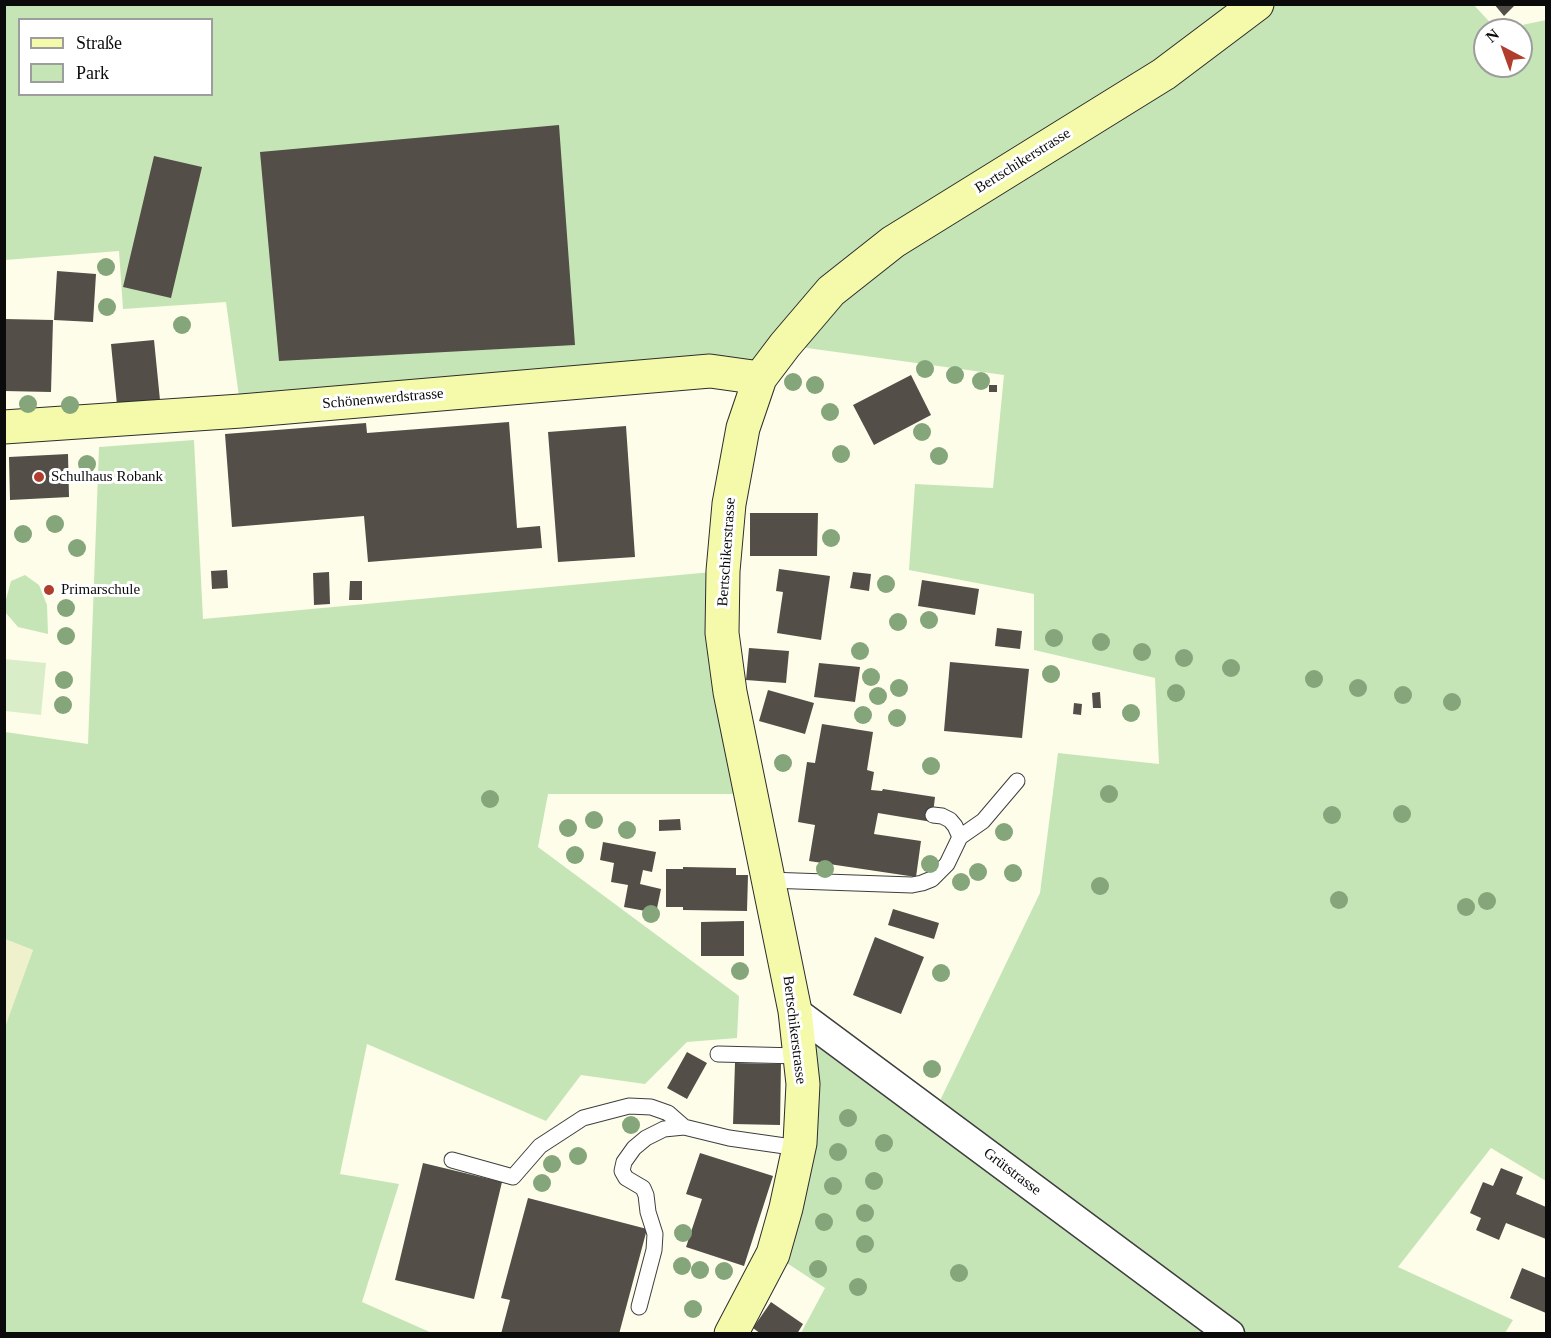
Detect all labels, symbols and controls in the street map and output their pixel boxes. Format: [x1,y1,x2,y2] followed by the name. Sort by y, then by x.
[18,18,213,96] legend
[1473,18,1533,78] north arrow
[1482,25,1502,46] text: N
[76,33,122,53] text: Straße
[76,63,109,83] text: Park
[972,124,1074,198] street label: Bertschikerstrasse
[322,385,444,413] street label: Schönenwerdstrasse
[51,468,163,486] place label: Schulhaus Robank
[32,470,46,484] marker: Schulhaus Robank
[714,497,740,607] street label: Bertschikerstrasse
[61,581,140,599] place label: Primarschule
[42,583,56,597] marker: Primarschule
[778,975,810,1085] street label: Bertschikerstrasse
[980,1145,1044,1199] street label: Grütstrasse

